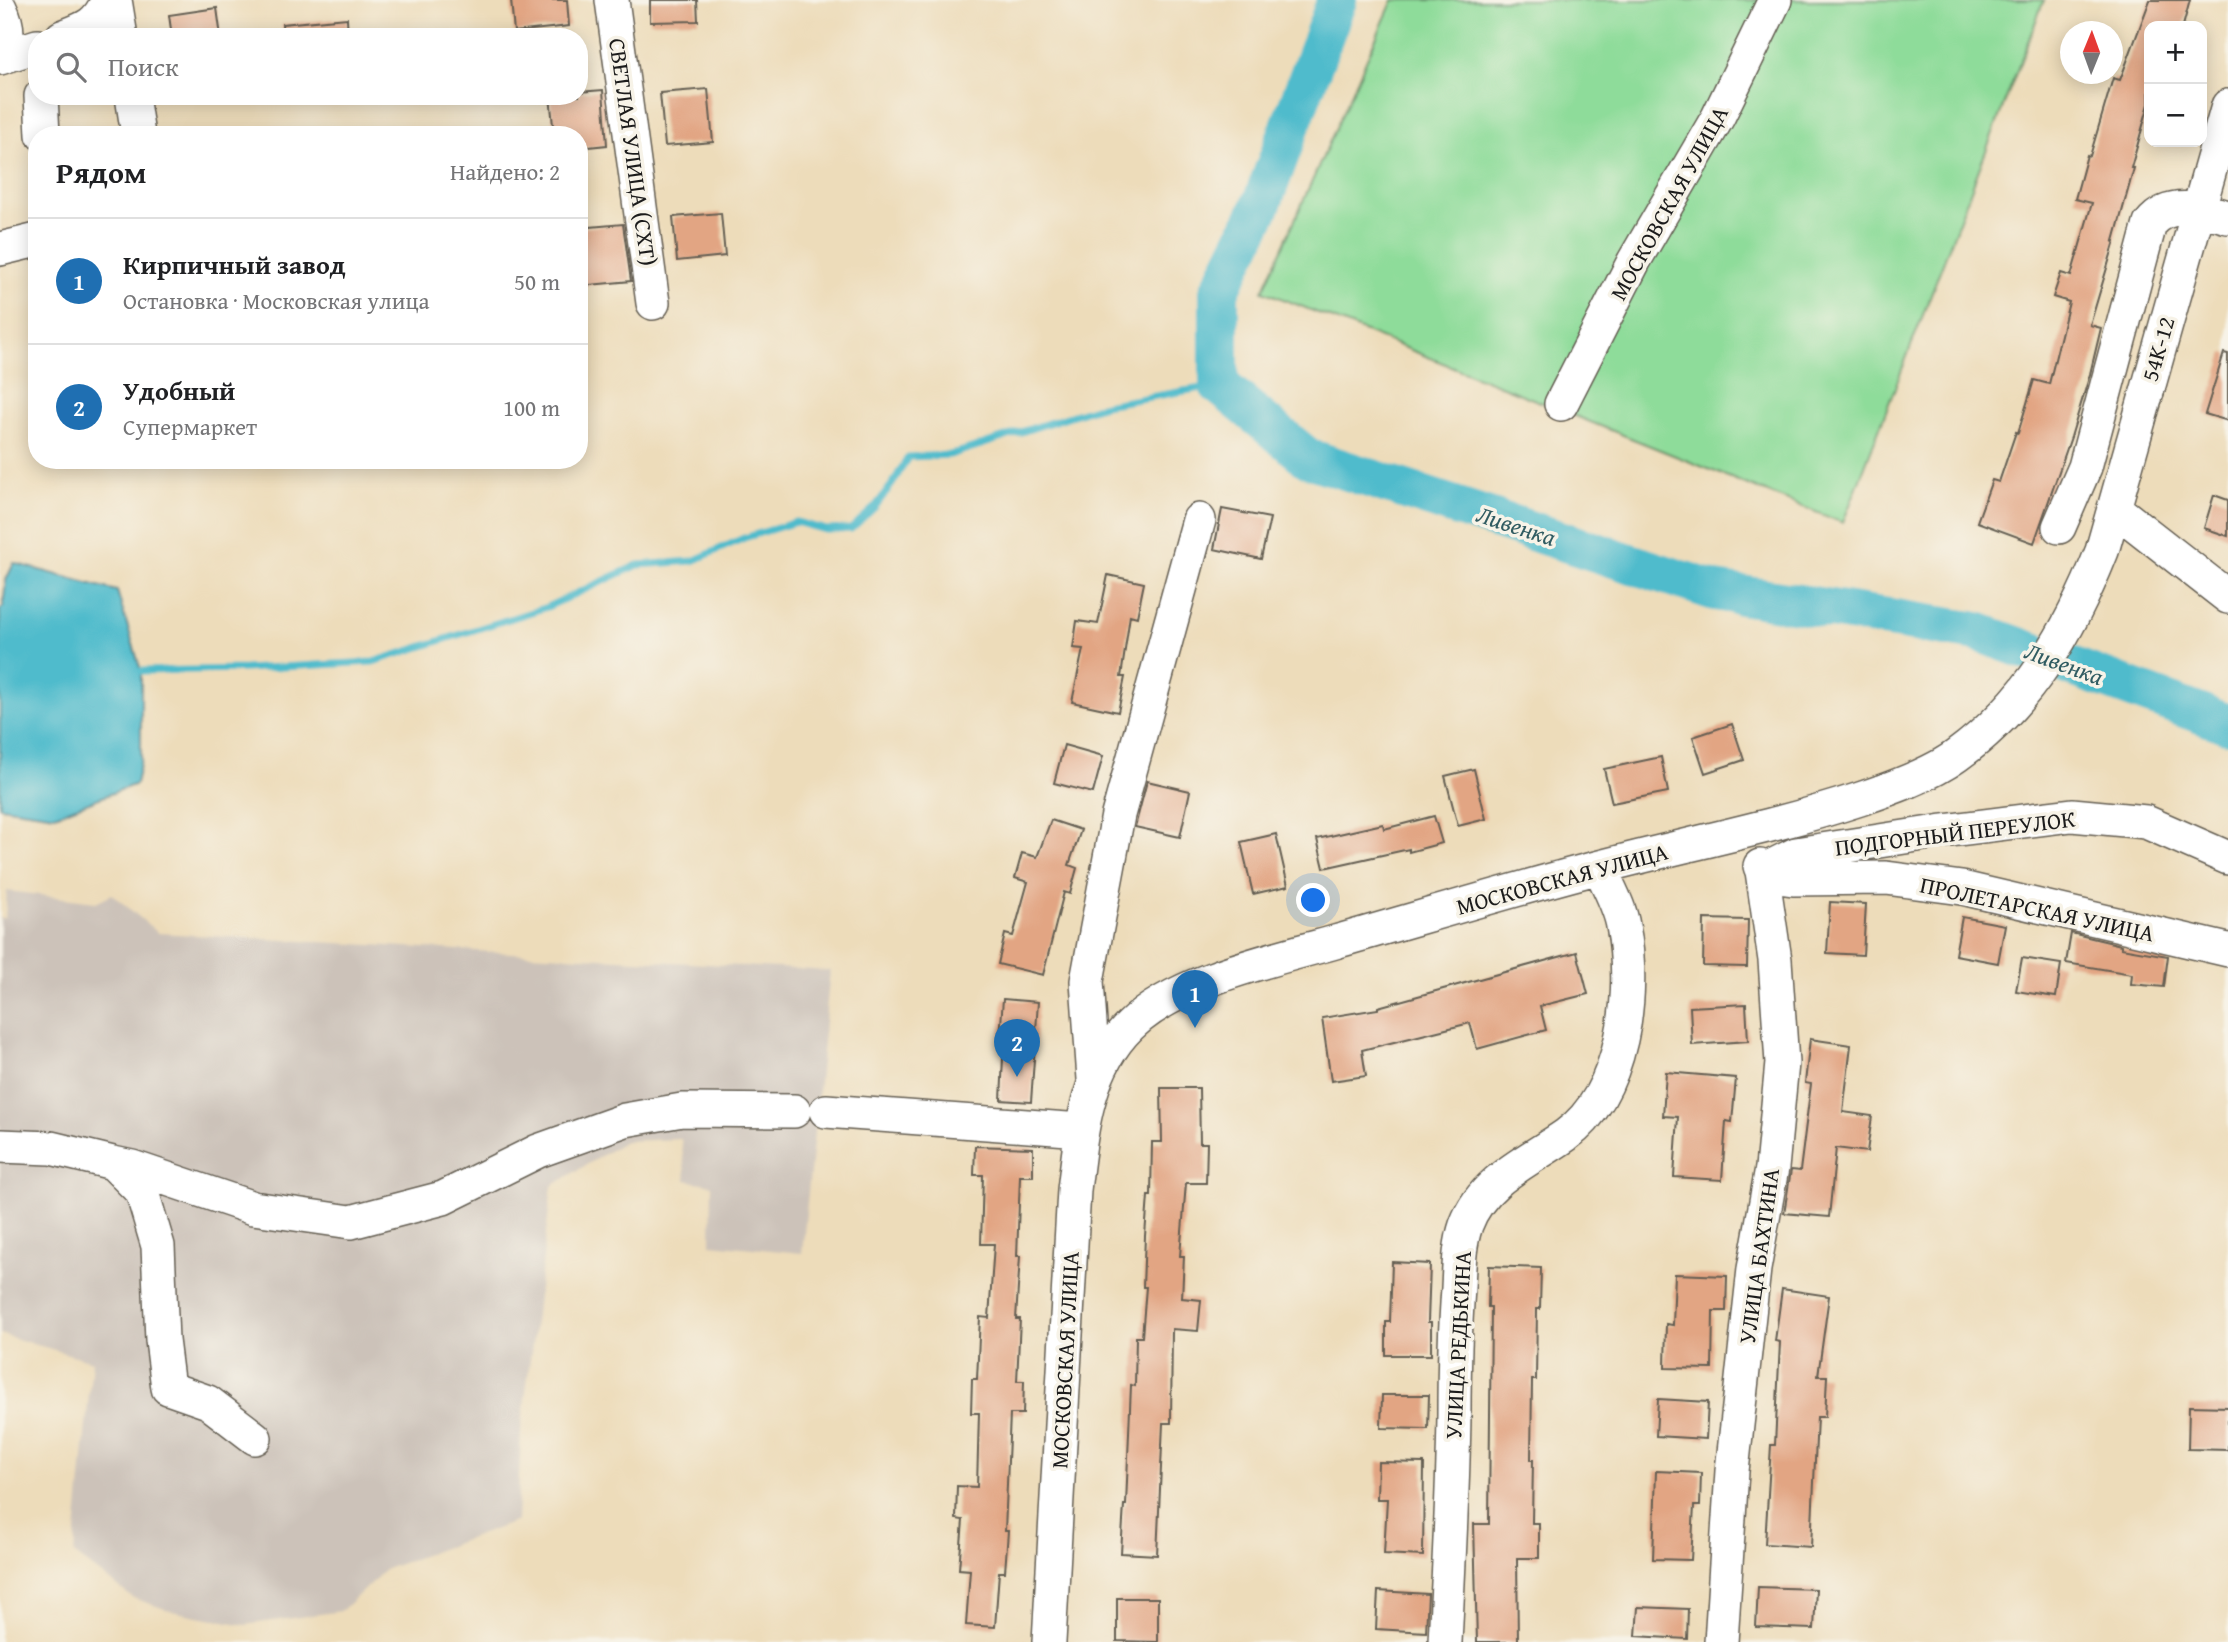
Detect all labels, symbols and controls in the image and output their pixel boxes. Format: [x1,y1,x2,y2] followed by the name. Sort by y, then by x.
[2060,21,2123,84] north arrow
[2144,21,2207,147] map controls
[2144,21,2207,84] button: +
[28,28,588,105] search box
[601,36,666,268] street label: СВЕТЛАЯ УЛИЦА (СХТ)
[108,47,179,86] text: Поиск
[52,48,90,86] icon: search
[2144,84,2207,147] button: −
[1601,100,1736,306] street label: МОСКОВСКАЯ УЛИЦА
[56,150,147,194] text: Рядом
[450,155,560,188] text: Найдено: 2
[123,245,346,284] text: Кирпичный завод
[73,265,85,298] text: 1
[514,265,560,298] text: 50 m
[123,284,429,317] text: Остановка · Московская улица
[2133,313,2182,385] street label: 54K-12
[123,371,235,410] text: Удобный
[73,391,85,424] text: 2
[503,391,560,424] text: 100 m
[123,410,257,443] text: Супермаркет
[1472,496,1560,555] water label: Ливенка
[2020,633,2108,694] water label: Ливенка
[1833,801,2077,864] street label: ПОДГОРНЫЙ ПЕРЕУЛОК
[1452,834,1671,923] street label: МОСКОВСКАЯ УЛИЦА
[1917,868,2157,949] street label: ПРОЛЕТАРСКАЯ УЛИЦА
[1296,883,1330,917] your location
[1172,970,1218,1028] pin: 1
[994,1019,1040,1077] pin: 2
[1730,1166,1787,1346] street label: УЛИЦА БАХТИНА
[1042,1250,1087,1470] street label: МОСКОВСКАЯ УЛИЦА
[1436,1250,1479,1440] street label: УЛИЦА РЕДЬКИНА

